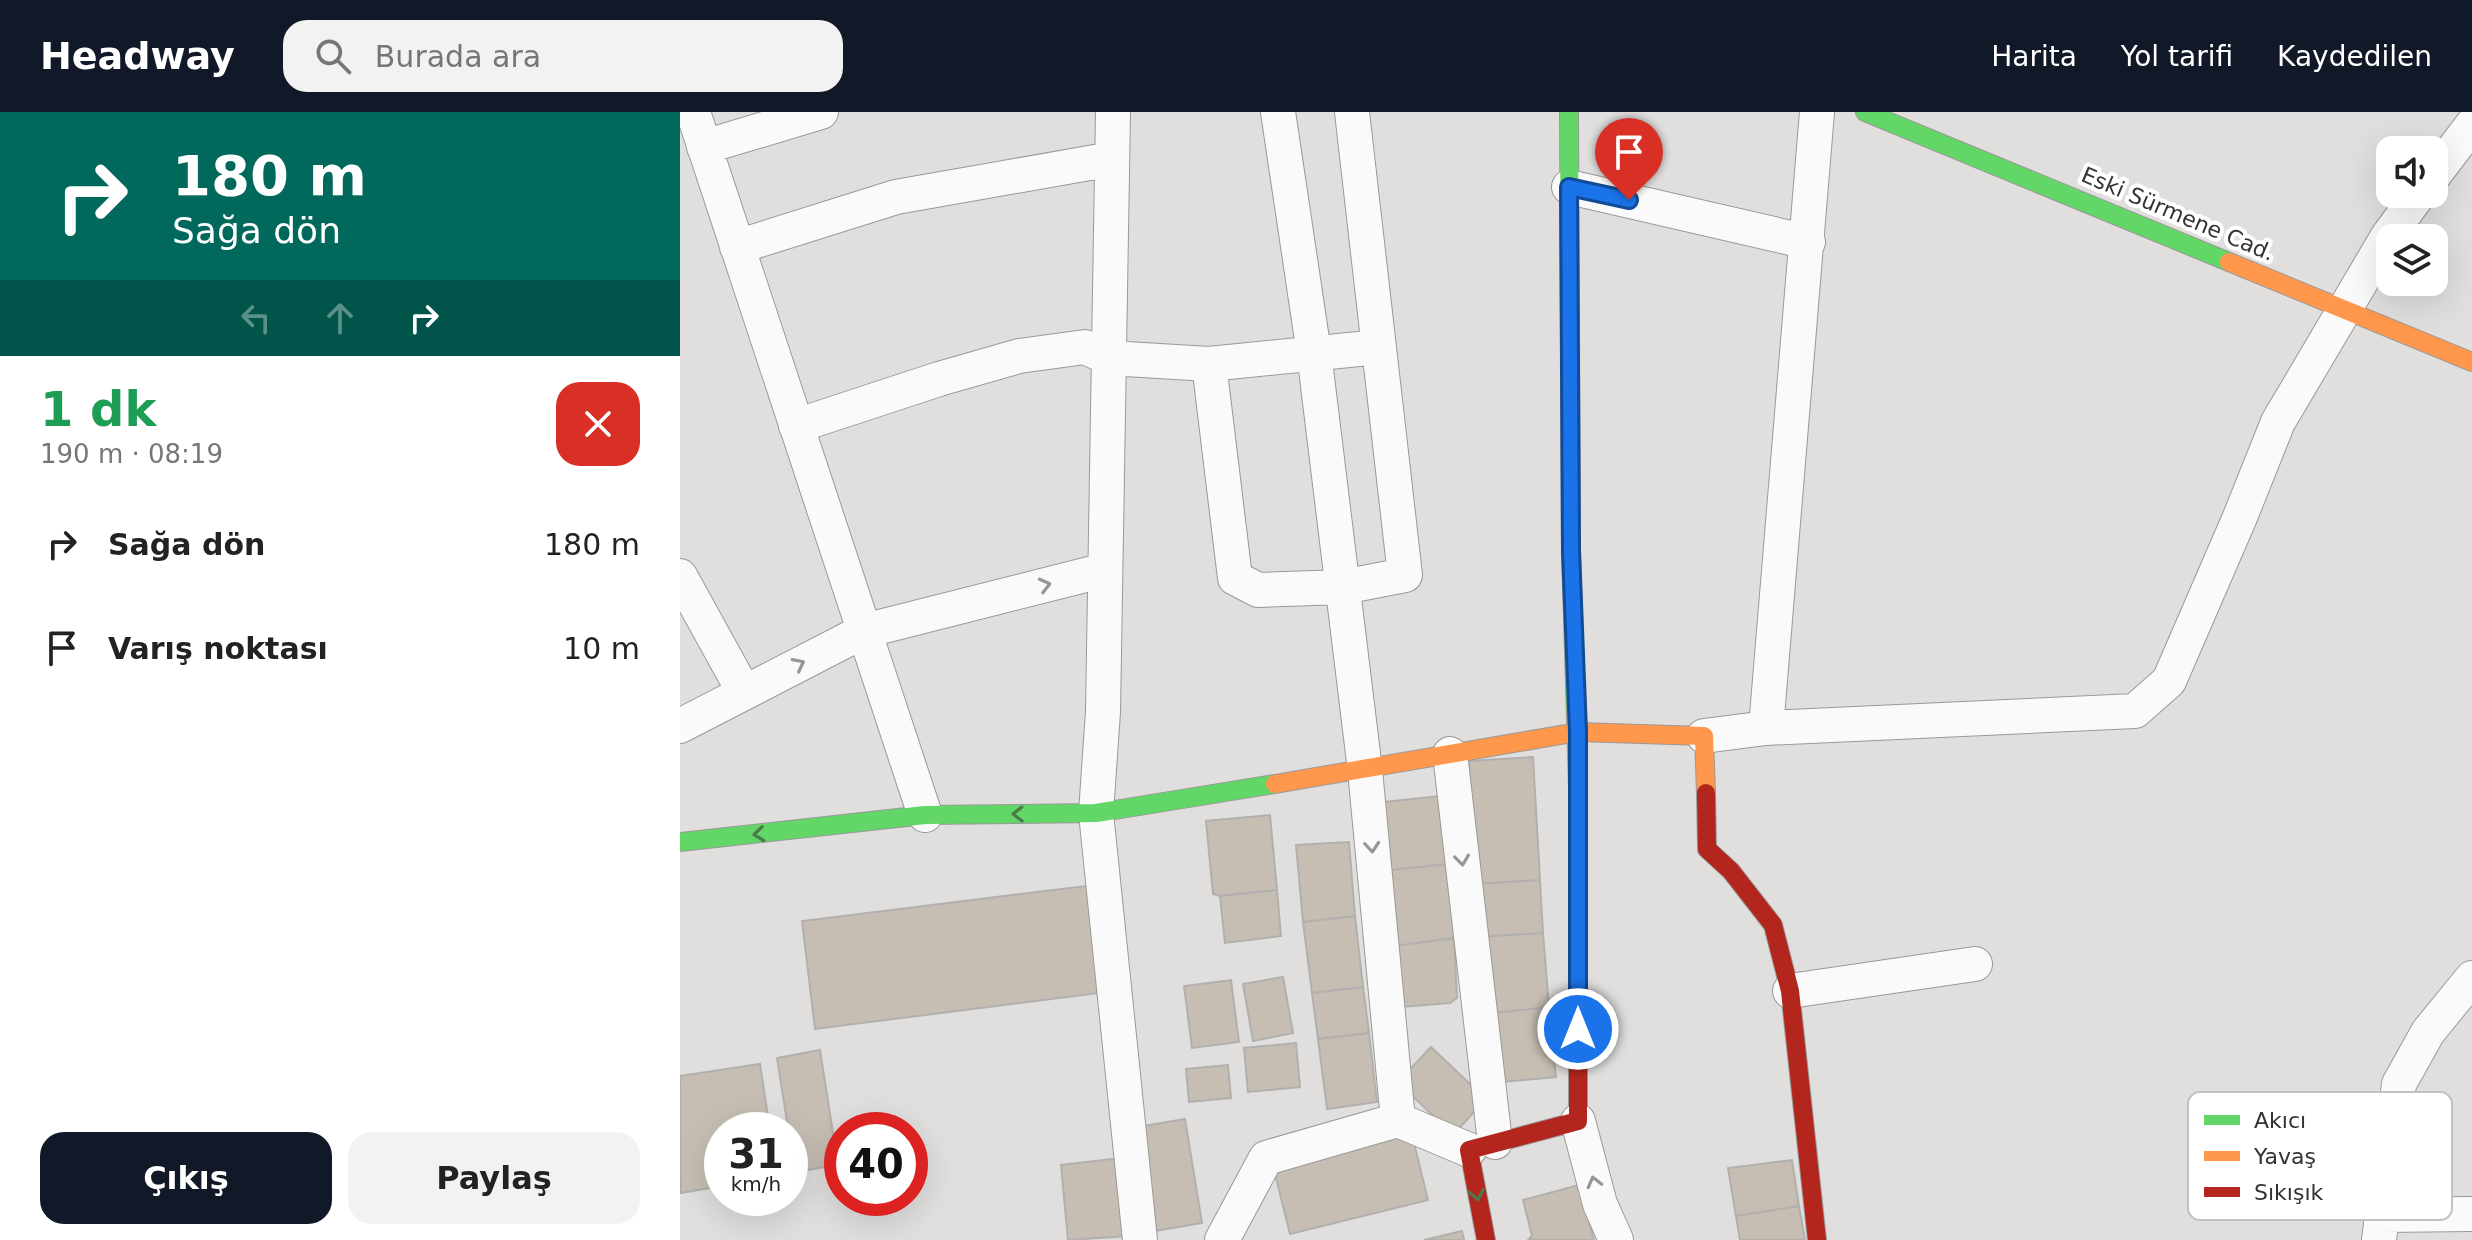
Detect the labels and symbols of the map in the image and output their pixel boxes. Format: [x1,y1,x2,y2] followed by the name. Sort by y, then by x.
[1595,118,1663,200] pin
[2078,162,2278,266] street label: Eski Sürmene Cad.
[1037,578,1051,595] one-way arrow
[790,659,805,674] one-way arrow
[1011,805,1024,823] one-way arrow
[752,825,765,842] one-way arrow
[1364,841,1381,854] one-way arrow
[1454,853,1471,866] one-way arrow
[1536,987,1620,1071] position arrow
[2188,1092,2452,1220] legend
[2254,1108,2306,1133] text: Akıcı
[824,1112,928,1216] speed limit sign: 40
[2253,1144,2316,1169] text: Yavaş
[1586,1175,1603,1189] one-way arrow
[2254,1180,2324,1205] text: Sıkışık
[1468,1188,1485,1202] one-way arrow

